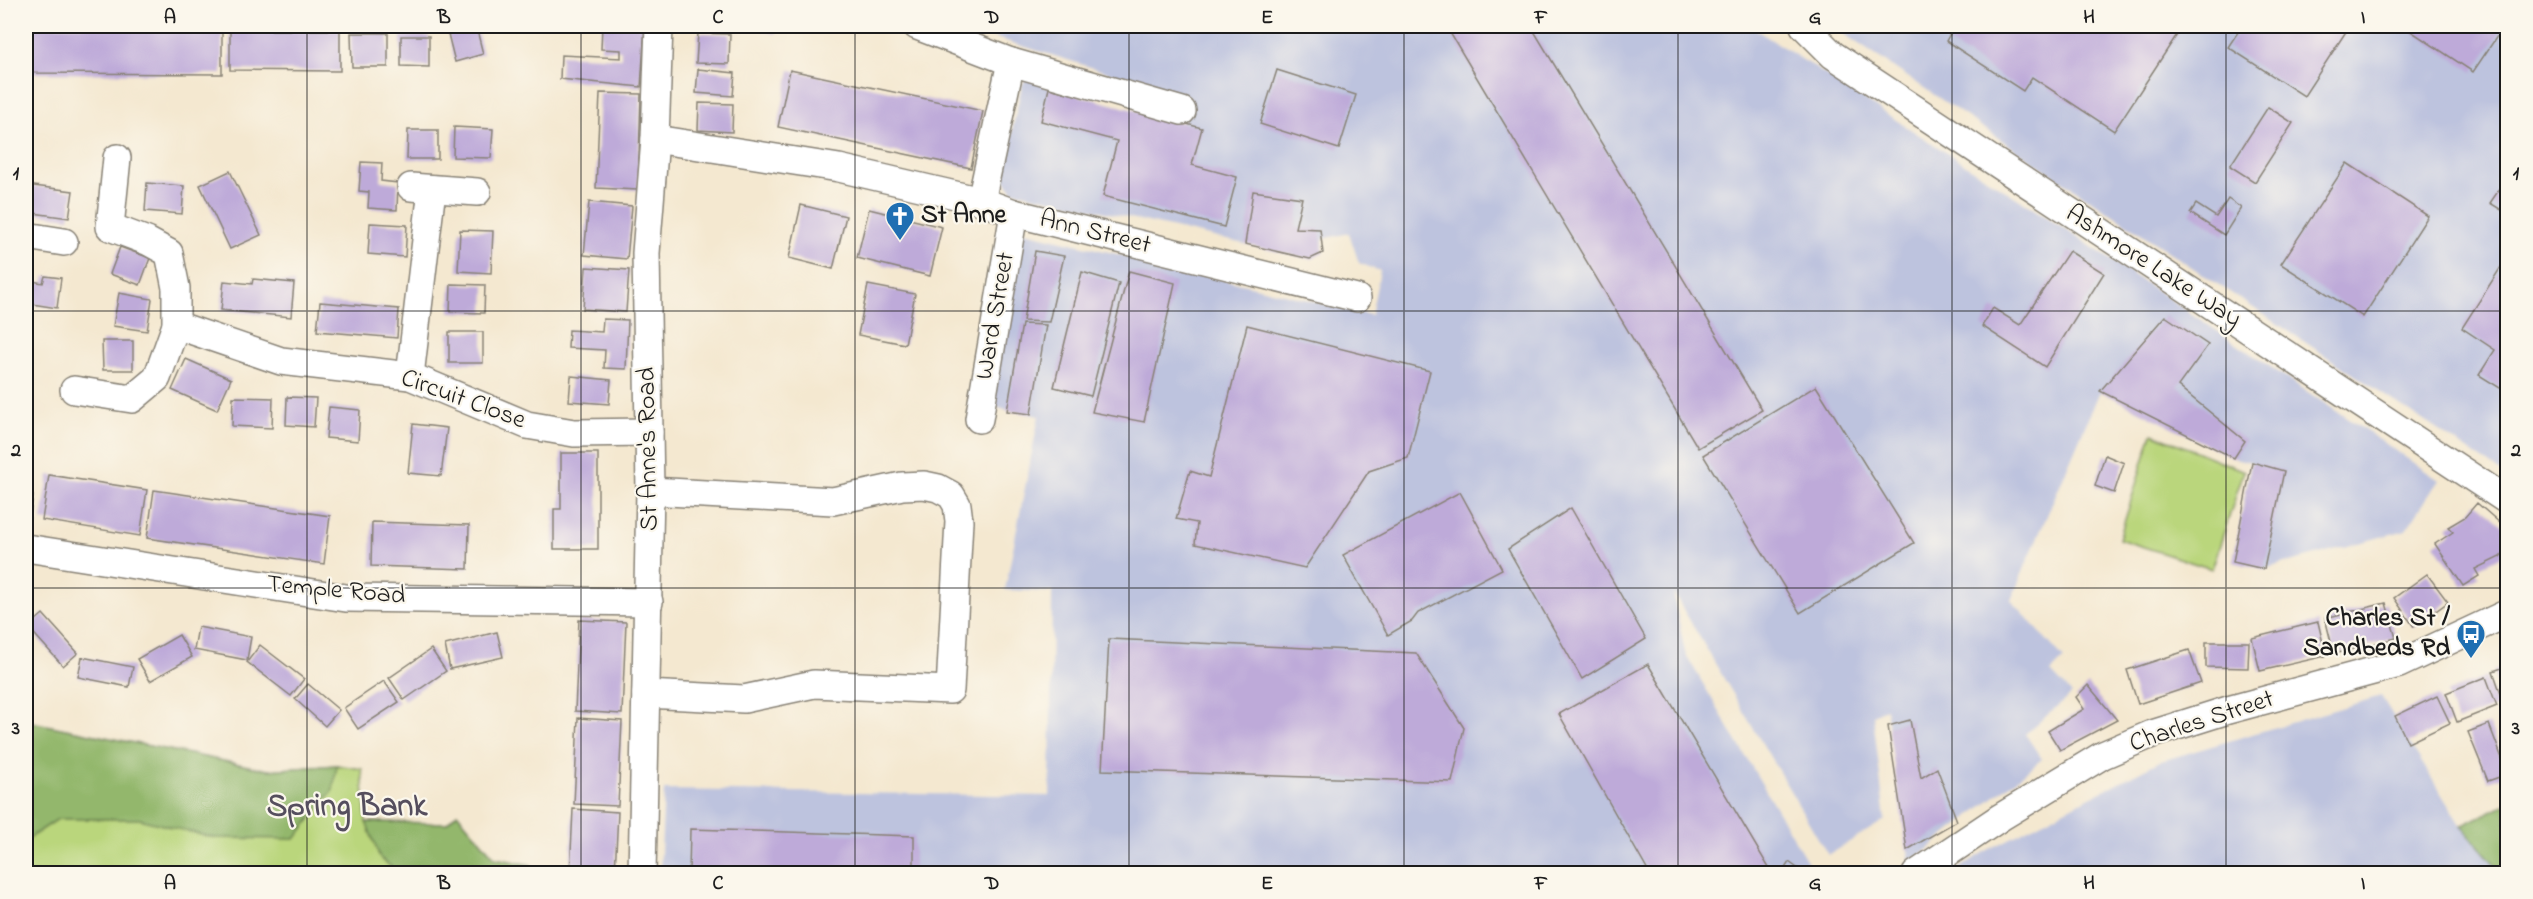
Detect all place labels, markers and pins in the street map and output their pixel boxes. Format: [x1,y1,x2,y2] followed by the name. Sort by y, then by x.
[921,197,1008,235] place label: St Anne
[884,200,916,242] church icon: St Anne
[2303,600,2451,668] place label: Charles St / Sandbeds Rd
[2455,618,2487,660] bus stop icon: Charles St / Sandbeds Rd

